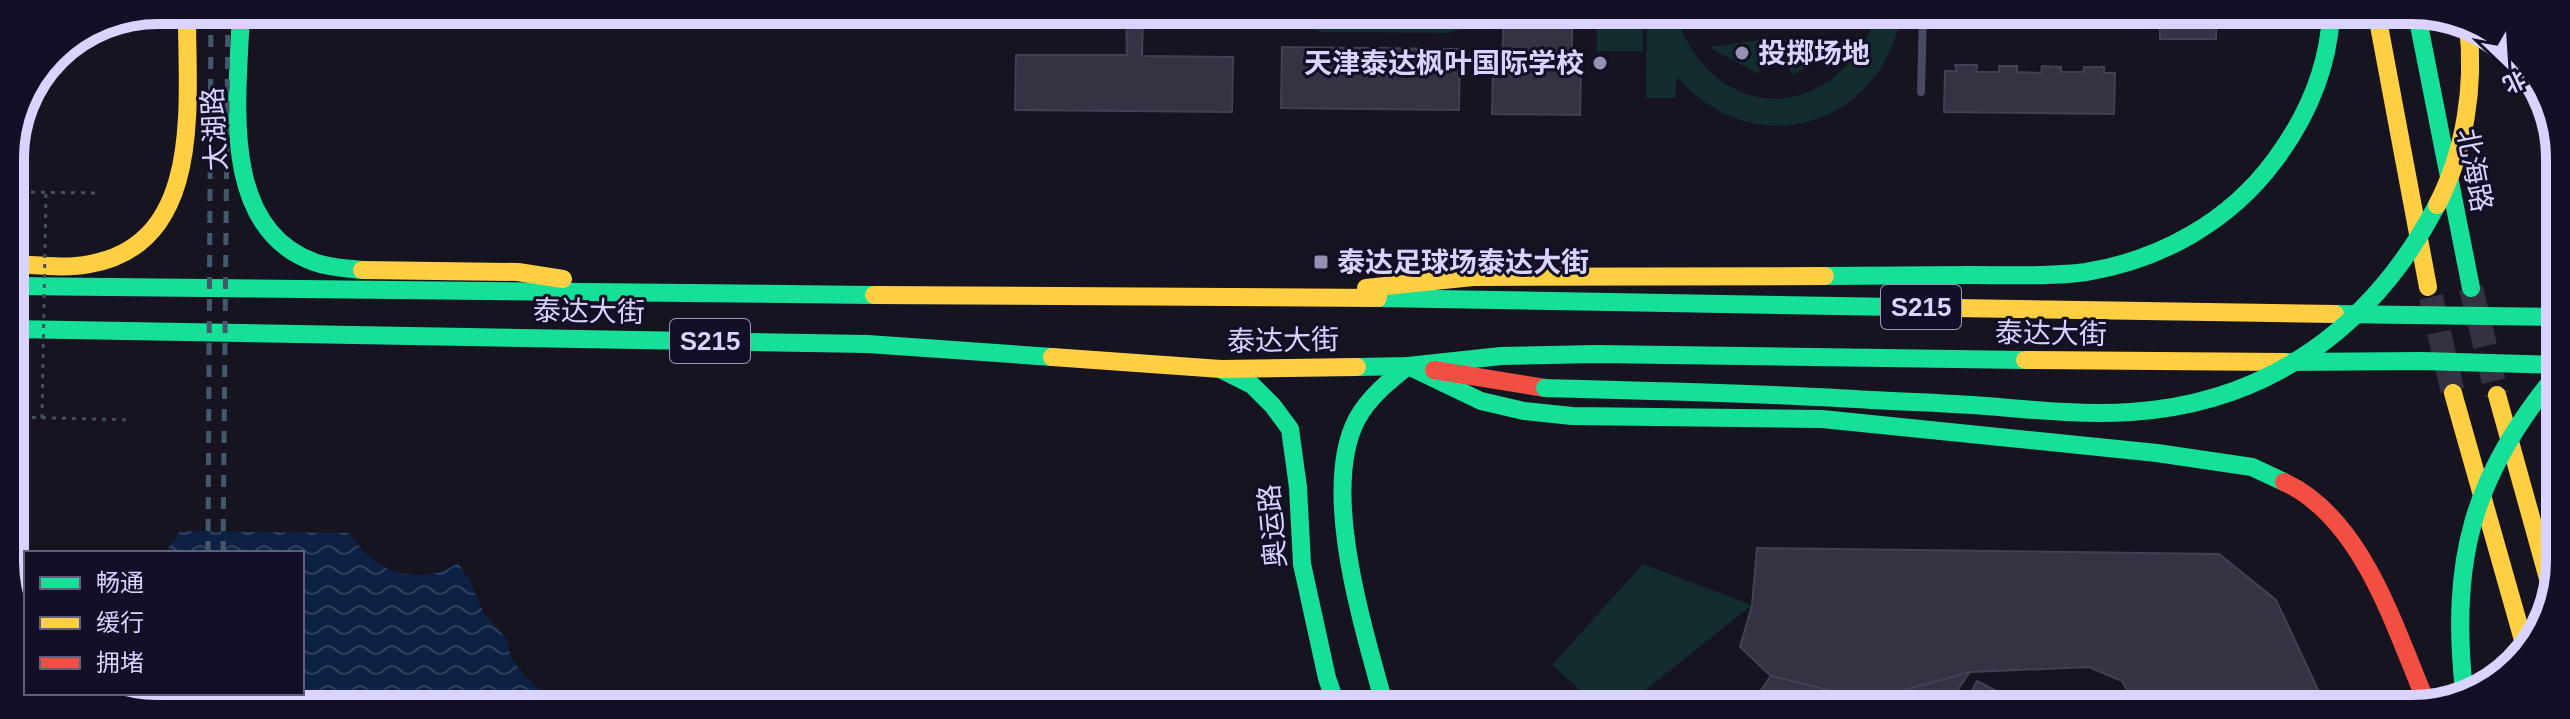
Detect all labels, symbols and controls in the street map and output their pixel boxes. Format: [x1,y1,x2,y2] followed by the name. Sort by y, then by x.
[2466,24,2546,104] north arrow
[1758,38,1870,69] place label: 投掷场地
[1733,44,1751,62] marker: 投掷场地
[1304,48,1584,79] place label: 天津泰达枫叶国际学校
[1591,54,1609,72] marker: 天津泰达枫叶国际学校
[2499,66,2530,98] text: 北
[197,86,232,172] street label: 太湖路
[2451,126,2498,214] street label: 北海路
[1337,247,1589,278] place label: 泰达足球场泰达大街
[1312,253,1330,271] marker: 泰达足球场泰达大街
[1881,285,1961,329] road number: S215
[533,295,645,328] street label: 泰达大街
[1995,317,2107,350] street label: 泰达大街
[670,319,750,363] road number: S215
[1227,324,1339,357] street label: 泰达大街
[1253,483,1292,569] street label: 奥运路
[24,551,304,695] legend
[96,569,144,596] text: 畅通
[96,609,144,636] text: 缓行
[96,649,144,676] text: 拥堵

